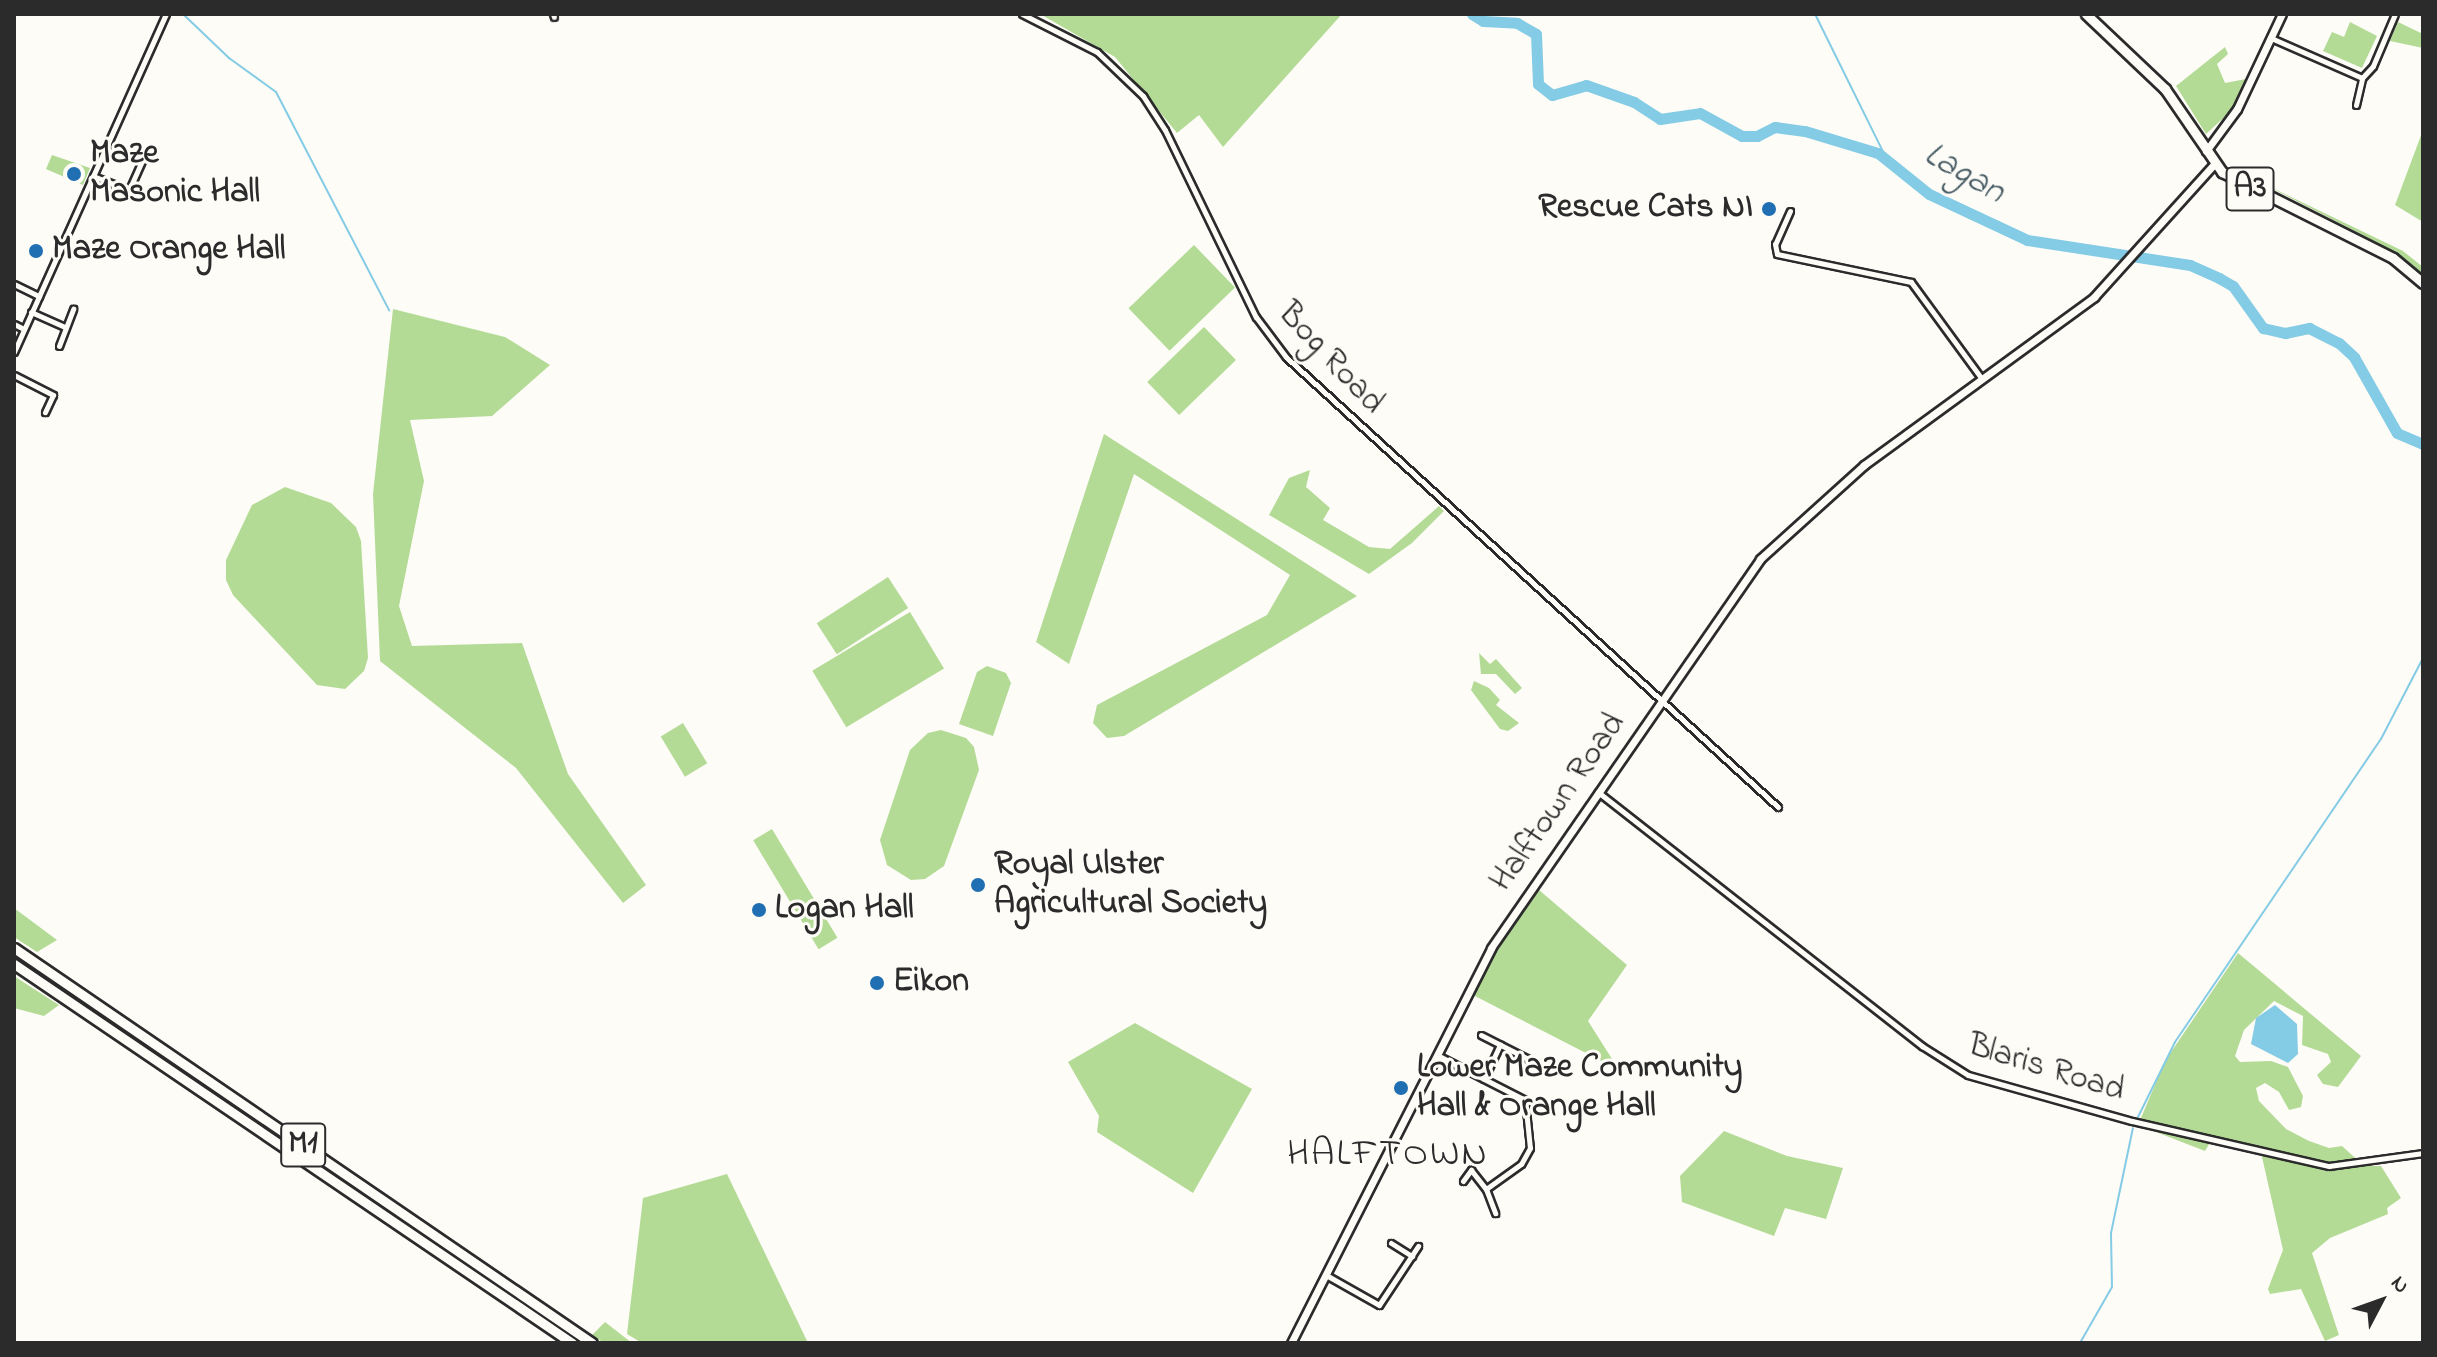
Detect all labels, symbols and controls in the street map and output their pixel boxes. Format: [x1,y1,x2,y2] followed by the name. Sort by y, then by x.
[90,134,260,214] place label: Maze Masonic Hall
[1916,134,2012,214] water label: Lagan
[2224,161,2276,217] road number: A3
[65,165,83,183] marker: Maze Masonic Hall
[1538,189,1753,229] place label: Rescue Cats NI
[1760,200,1778,218] marker: Rescue Cats NI
[52,231,286,271] place label: Maze Orange Hall
[27,242,45,260] marker: Maze Orange Hall
[1268,295,1392,423] street label: Bog Road
[1482,706,1636,900] street label: Halftown Road
[994,845,1267,924] place label: Royal Ulster Agricultural Society
[969,876,987,894] marker: Royal Ulster Agricultural Society
[775,890,914,930] place label: Logan Hall
[750,901,768,919] marker: Logan Hall
[893,963,969,1003] place label: Eikon
[868,974,886,992] marker: Eikon
[1963,1026,2129,1112] street label: Blaris Road
[1417,1048,1742,1128] place label: Lower Maze Community Hall & Orange Hall
[1392,1079,1410,1097] marker: Lower Maze Community Hall & Orange Hall
[279,1117,327,1173] road number: M1
[1287,1133,1489,1179] district label: HALFTOWN
[2341,1261,2421,1341] north arrow
[2382,1269,2416,1301] text: N

